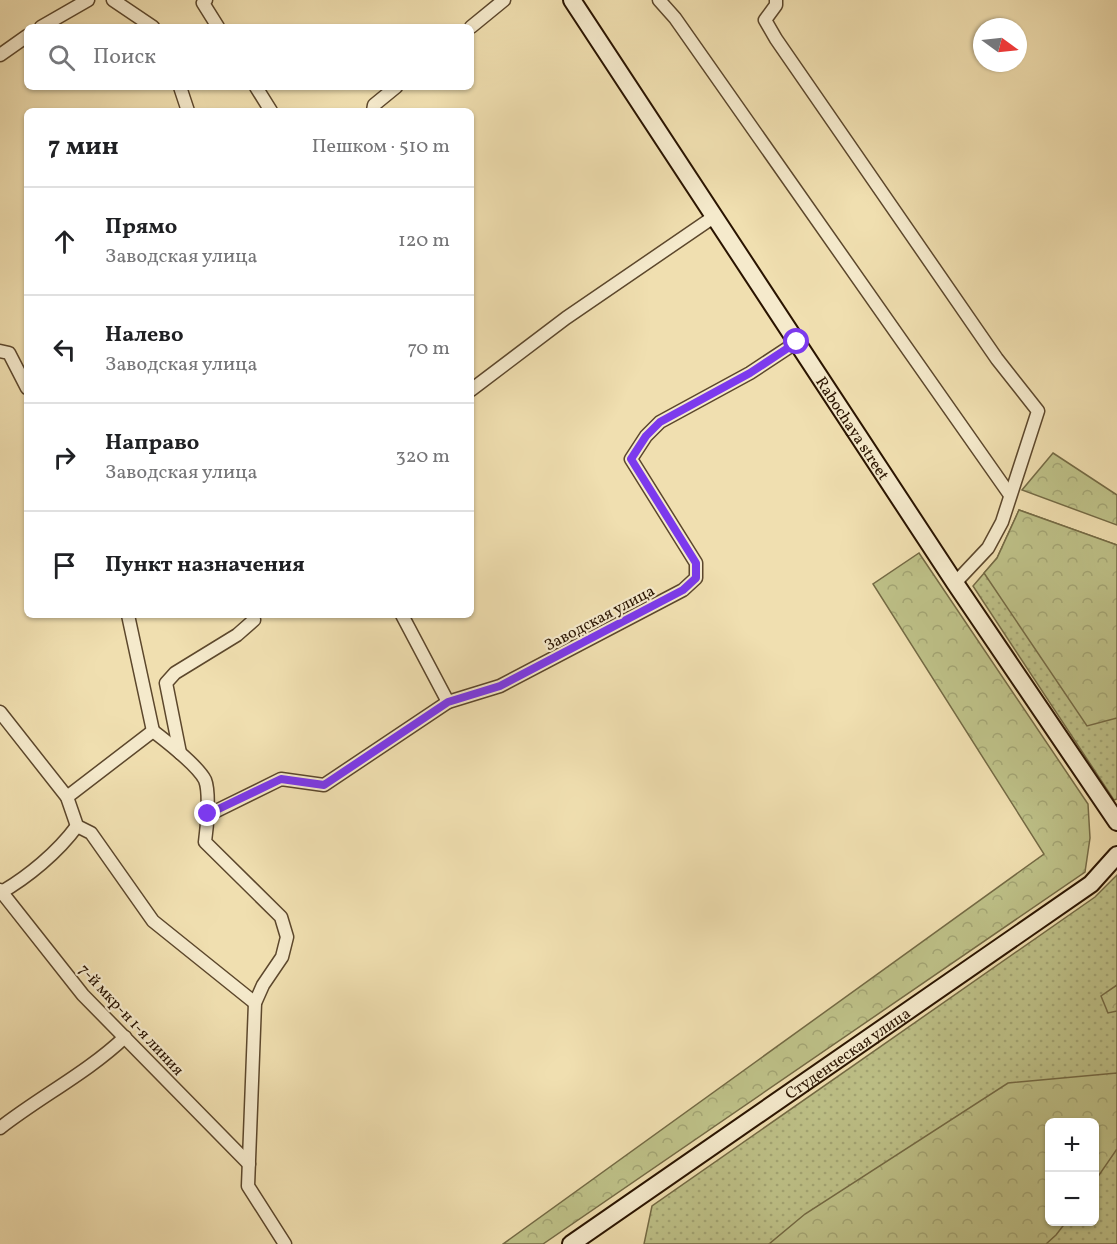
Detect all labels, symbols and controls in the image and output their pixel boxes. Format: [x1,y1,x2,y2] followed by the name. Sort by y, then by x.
[973,18,1027,72] north arrow
[24,24,474,90] search box
[45,41,78,74] icon: search
[93,42,156,73] text: Поиск
[48,129,119,165] text: 7 мин
[312,133,450,161] text: Пешком · 510 m
[105,212,177,243] text: Прямо
[48,225,81,258] icon: ahead
[398,227,450,255] text: 120 m
[105,243,258,271] text: Заводская улица
[105,320,184,351] text: Налево
[783,328,809,354] route start
[48,333,81,366] icon: left
[407,335,450,363] text: 70 m
[105,351,258,379] text: Заводская улица
[809,373,894,485] street label: Rabochaya street
[105,428,199,459] text: Направо
[48,441,81,474] icon: right
[395,443,450,471] text: 320 m
[105,459,258,487] text: Заводская улица
[48,549,81,582] icon: arrive
[105,550,305,581] text: Пункт назначения
[541,580,659,657] street label: Заводская улица
[194,800,220,826] route end
[73,960,188,1081] street label: 7-й мкр-н 1-я линия
[781,1003,916,1106] street label: Студенческая улица
[1045,1118,1099,1226] map controls
[1045,1118,1099,1172] button: +
[1045,1172,1099,1226] button: −

